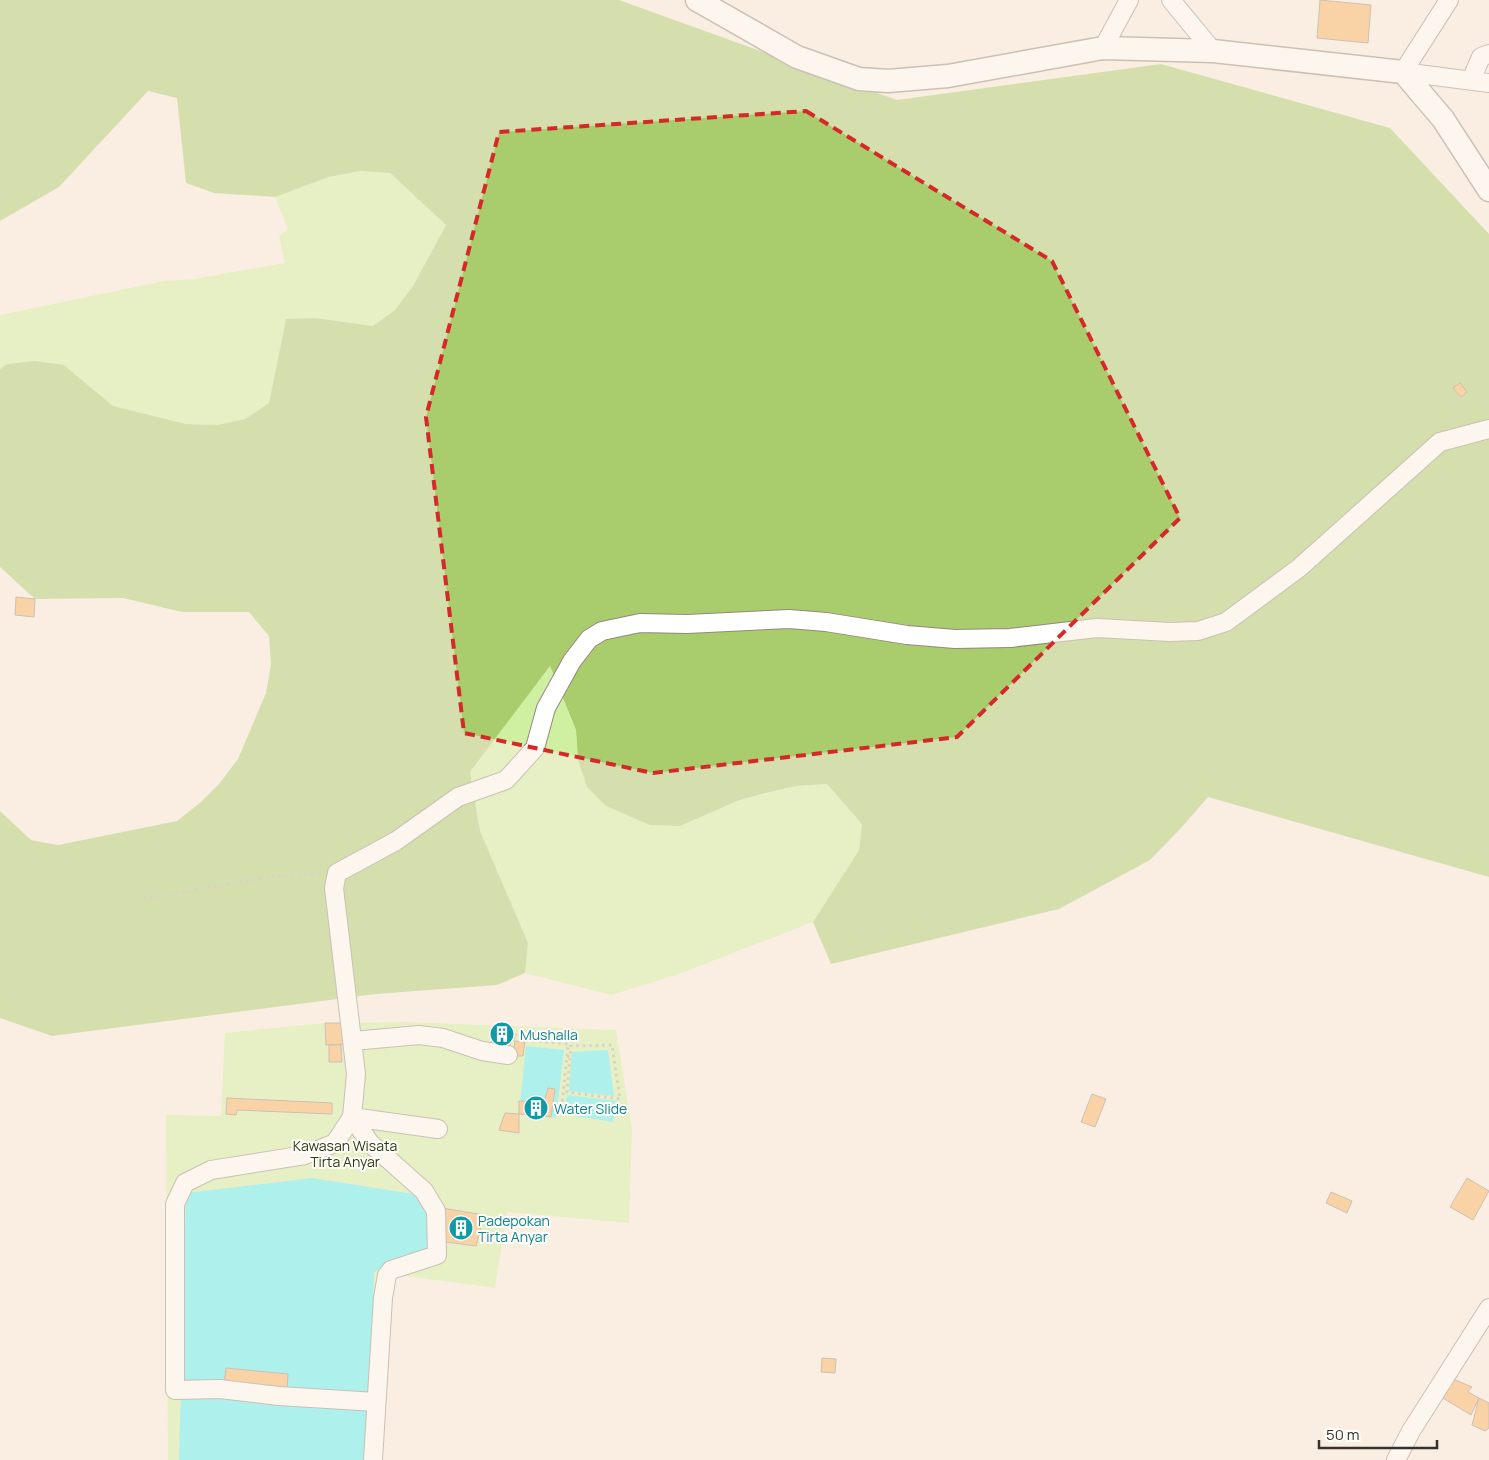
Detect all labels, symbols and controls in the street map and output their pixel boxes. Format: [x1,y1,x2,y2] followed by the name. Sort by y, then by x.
[489,1021,515,1047] building icon: Mushalla
[520,1025,578,1044] place label: Mushalla
[523,1095,549,1121] building icon: Water Slide
[554,1099,627,1118] place label: Water Slide
[293,1136,397,1171] park label: Kawasan Wisata Tirta Anyar
[478,1211,550,1246] place label: Padepokan Tirta Anyar
[448,1215,474,1241] building icon: Padepokan Tirta Anyar
[1319,1418,1436,1450] scale bar
[1326,1424,1360,1445] text: 50 m

